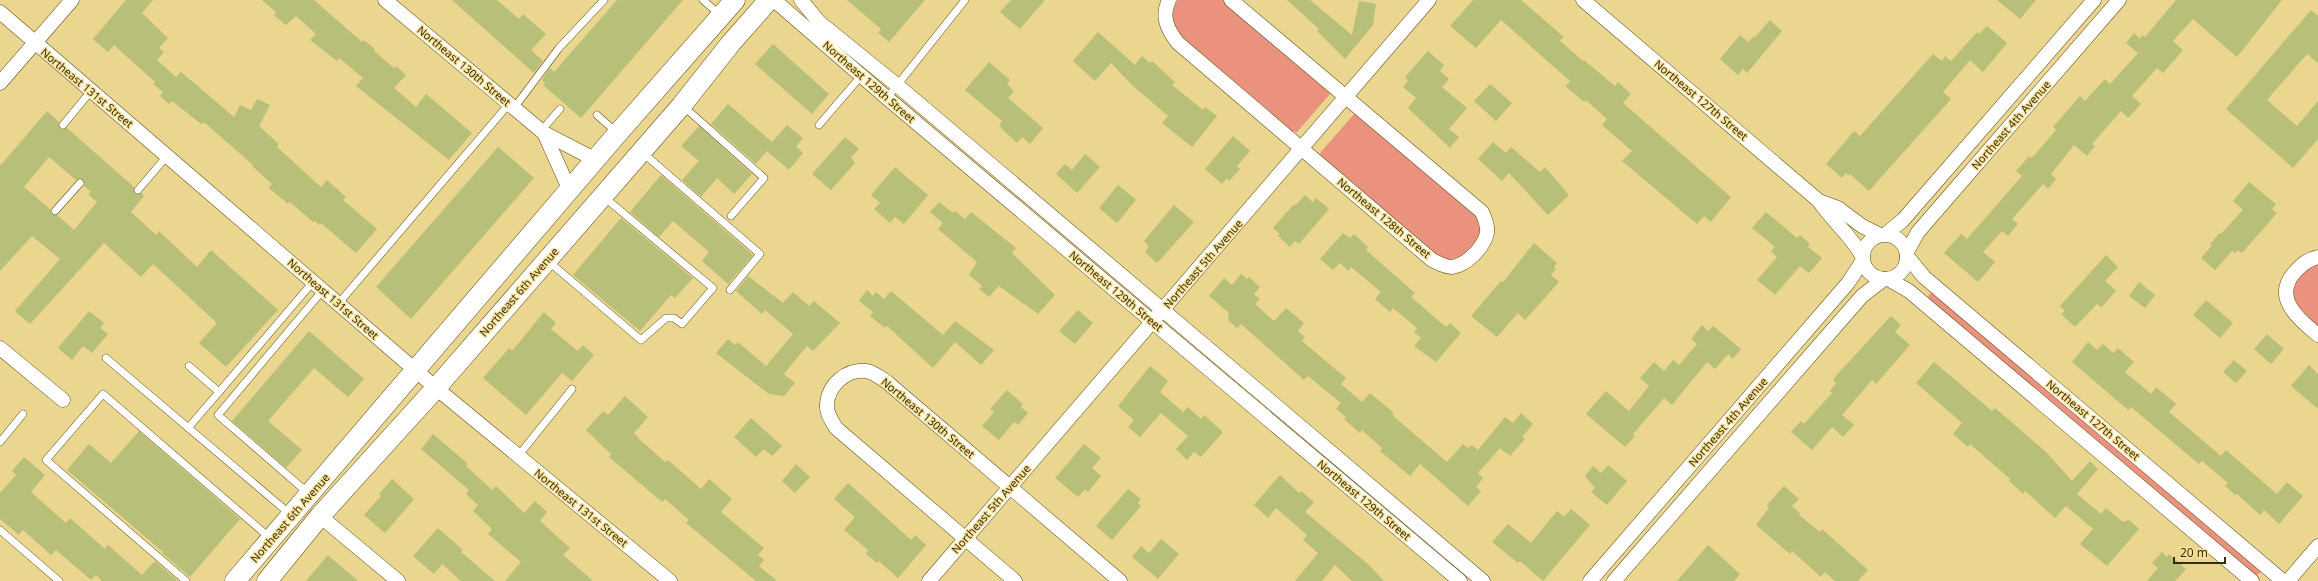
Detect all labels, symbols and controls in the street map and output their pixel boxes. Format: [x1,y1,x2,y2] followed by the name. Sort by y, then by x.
[414,22,514,109] street label: Northeast 130th Street
[820,37,919,126] street label: Northeast 129th Street
[38,44,137,131] street label: Northeast 131st Street
[1651,56,1751,143] street label: Northeast 127th Street
[1968,77,2053,172] street label: Northeast 4th Avenue
[1334,174,1434,261] street label: Northeast 128th Street
[1160,216,1245,311] street label: Northeast 5th Avenue
[476,244,561,339] street label: Northeast 6th Avenue
[1066,247,1166,334] street label: Northeast 129th Street
[284,255,382,343] street label: Northeast 131st Street
[878,374,978,461] street label: Northeast 130th Street
[1685,374,1770,469] street label: Northeast 4th Avenue
[2043,376,2143,463] street label: Northeast 127th Street
[1314,456,1414,543] street label: Northeast 129th Street
[948,461,1033,556] street label: Northeast 5th Avenue
[531,465,631,550] street label: Northeast 131st Street
[247,470,332,565] street label: Northeast 6th Avenue
[2174,539,2225,565] scale bar
[2180,544,2208,561] text: 20 m

